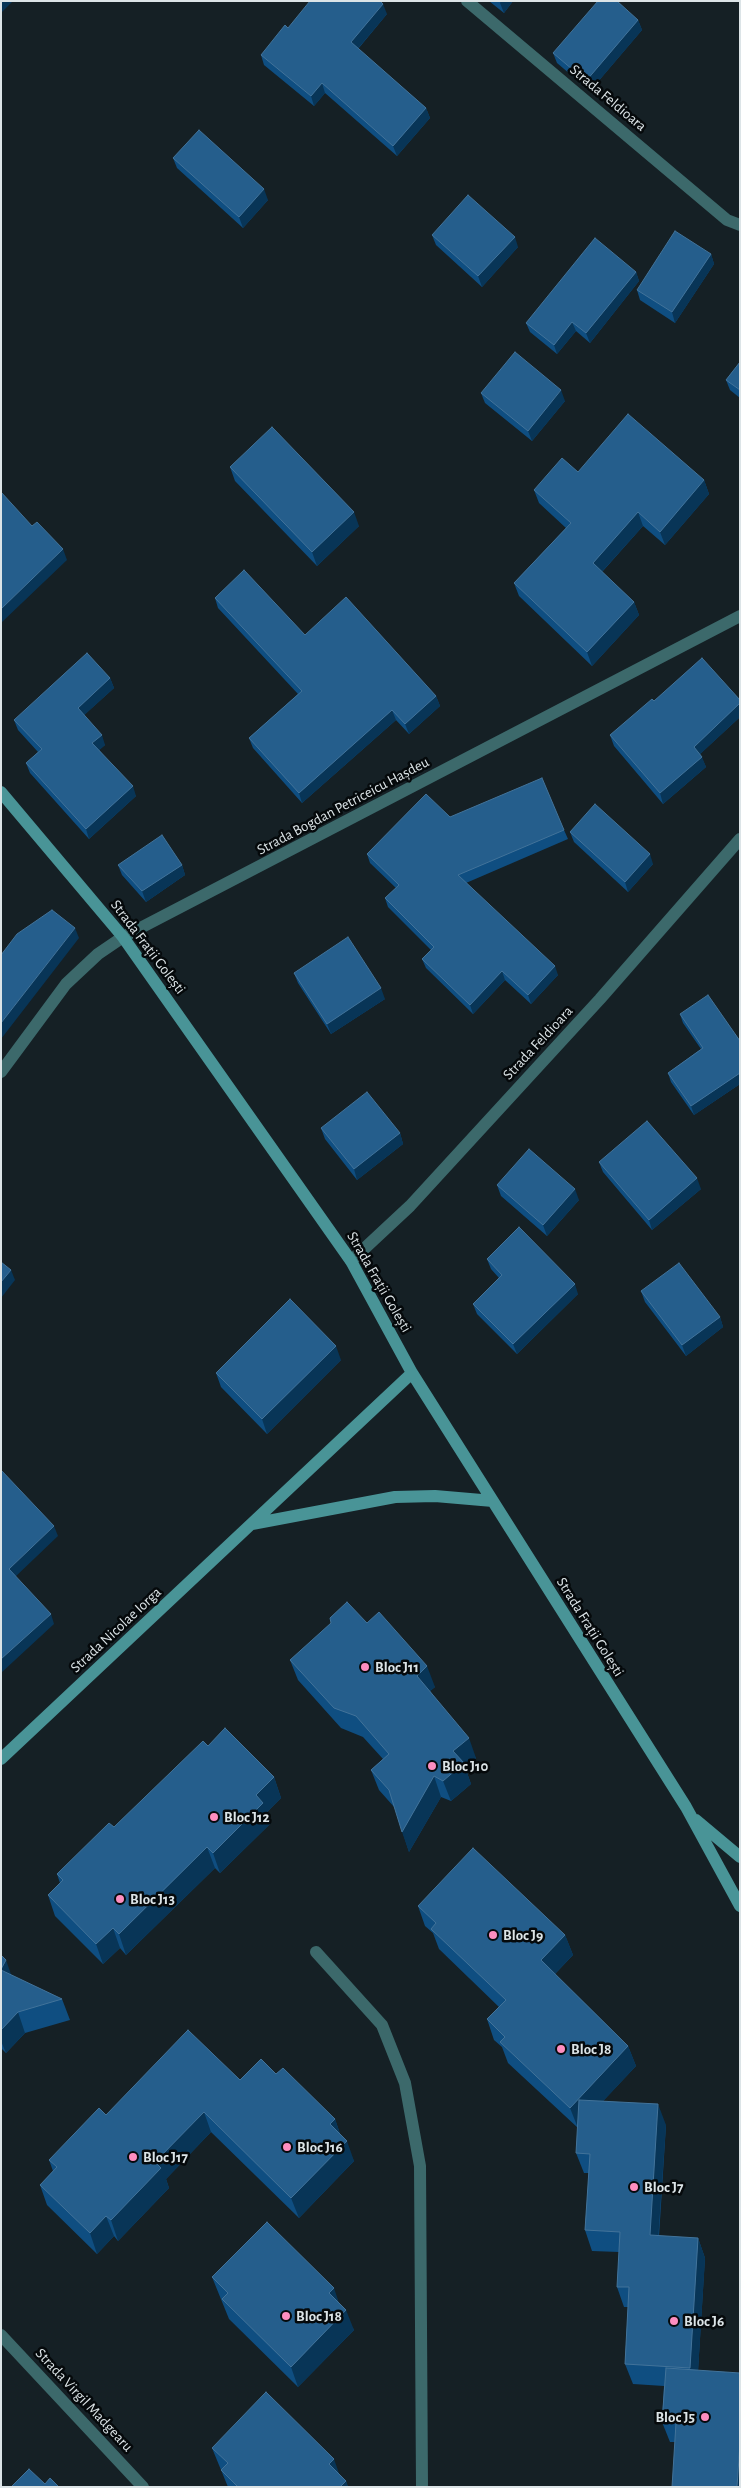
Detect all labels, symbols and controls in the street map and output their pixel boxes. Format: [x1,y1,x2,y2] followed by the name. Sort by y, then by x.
[566,61,650,135] street label: Strada Feldioara
[254,753,432,859] street label: Strada Bogdan Petriceicu Hașdeu
[107,896,189,998] street label: Strada Frații Golești
[499,1002,577,1084] street label: Strada Feldioara
[343,1228,415,1336] street label: Strada Frații Golești
[552,1574,628,1680] street label: Strada Frații Golești
[67,1583,165,1677] street label: Strada Nicolae Iorga
[375,1658,419,1676] place label: Bloc J11
[359,1661,371,1673] marker: Bloc J11
[442,1757,488,1775] place label: Bloc J10
[426,1760,438,1772] marker: Bloc J10
[224,1808,270,1826] place label: Bloc J12
[208,1811,220,1823] marker: Bloc J12
[130,1890,175,1908] place label: Bloc J13
[114,1893,126,1905] marker: Bloc J13
[503,1926,543,1944] place label: Bloc J9
[487,1929,499,1941] marker: Bloc J9
[571,2040,611,2058] place label: Bloc J8
[555,2043,567,2055] marker: Bloc J8
[297,2138,343,2156] place label: Bloc J16
[281,2141,293,2153] marker: Bloc J16
[143,2148,188,2166] place label: Bloc J17
[127,2151,139,2163] marker: Bloc J17
[644,2178,684,2196] place label: Bloc J7
[628,2181,640,2193] marker: Bloc J7
[296,2307,342,2325] place label: Bloc J18
[280,2310,292,2322] marker: Bloc J18
[684,2312,724,2330] place label: Bloc J6
[668,2315,680,2327] marker: Bloc J6
[32,2345,136,2455] street label: Strada Virgil Madgearu
[655,2408,695,2426] place label: Bloc J5
[699,2411,711,2423] marker: Bloc J5

